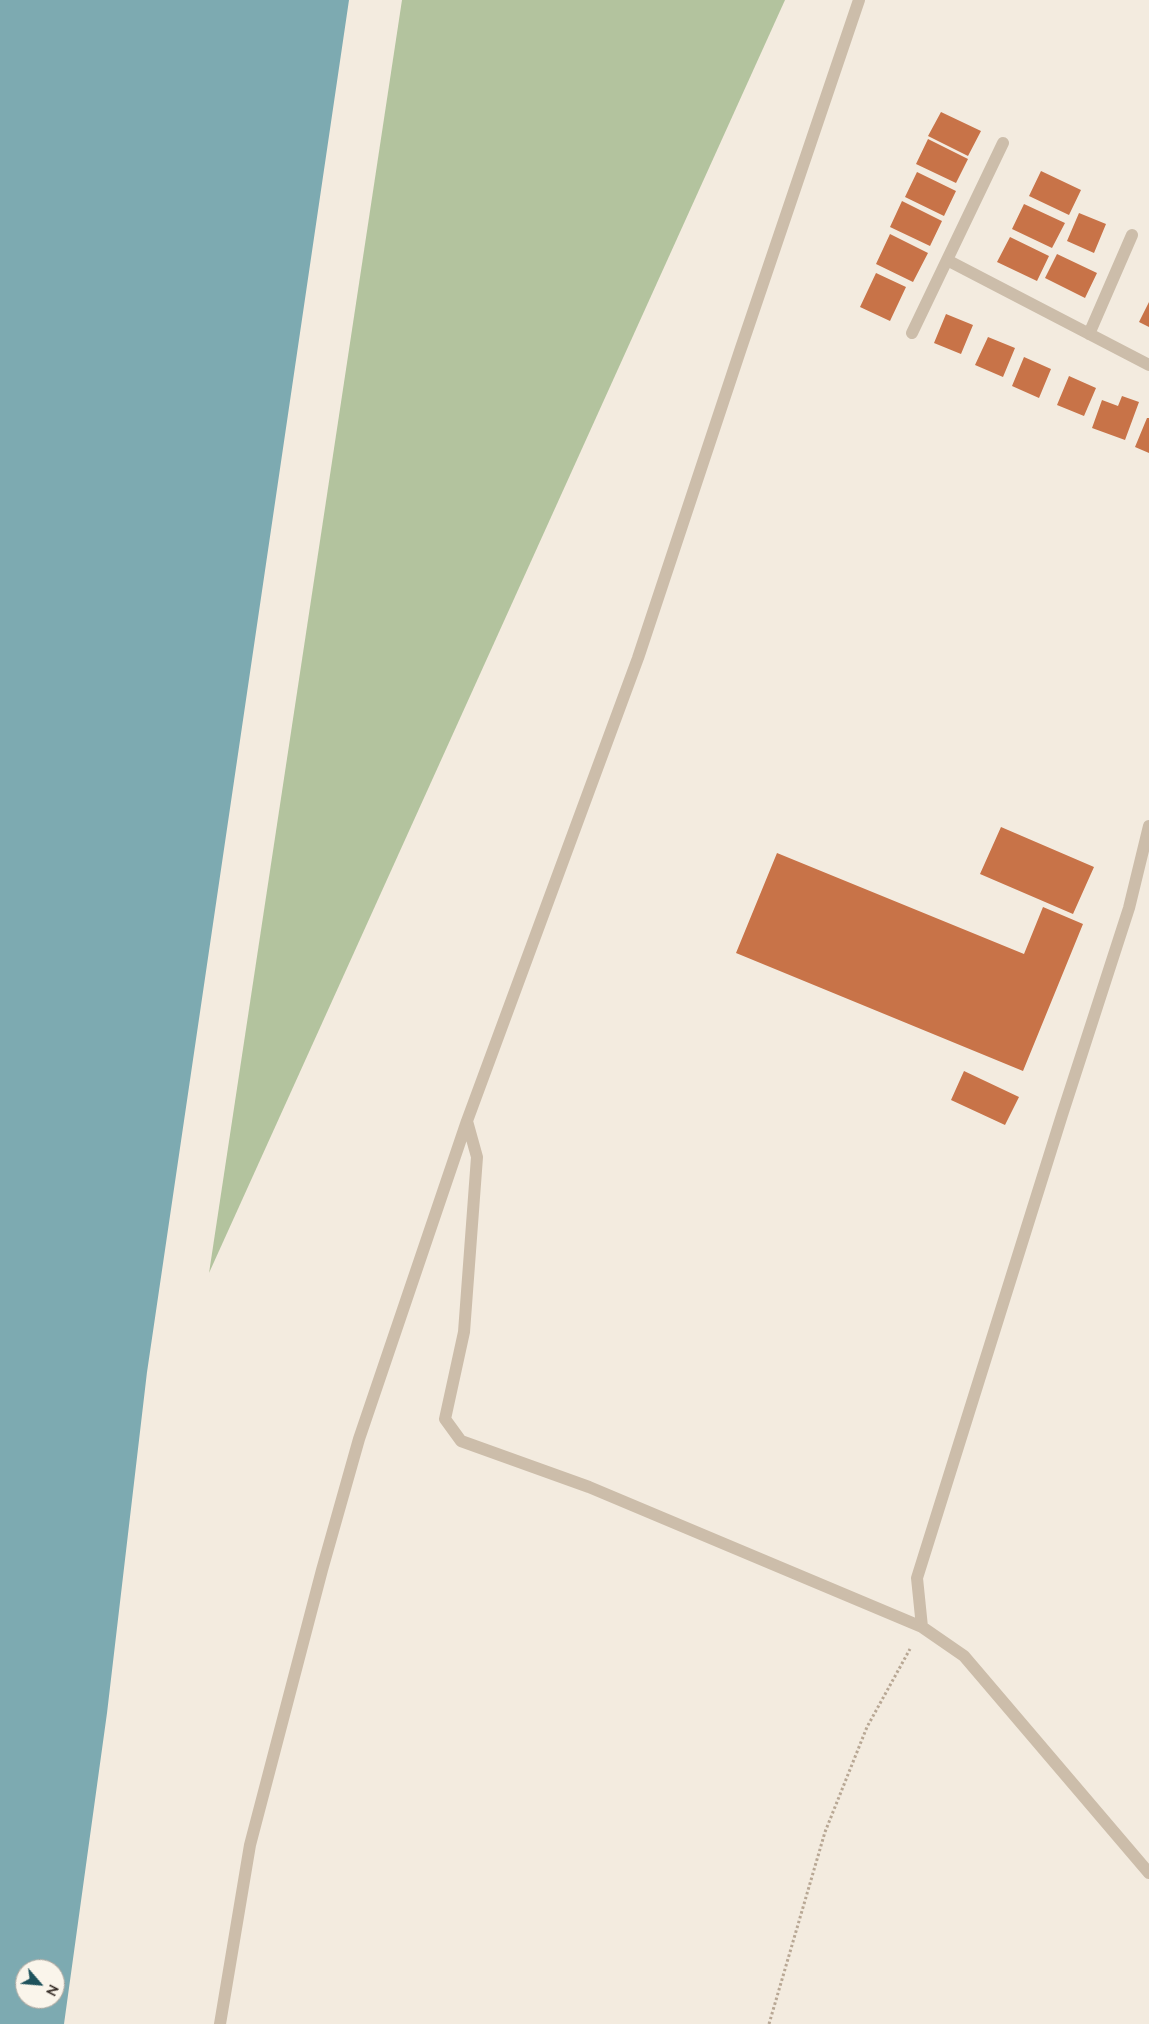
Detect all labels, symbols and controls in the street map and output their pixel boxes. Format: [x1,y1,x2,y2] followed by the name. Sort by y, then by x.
[15,1959,65,2009] north arrow
[42,1982,63,1999] text: N

